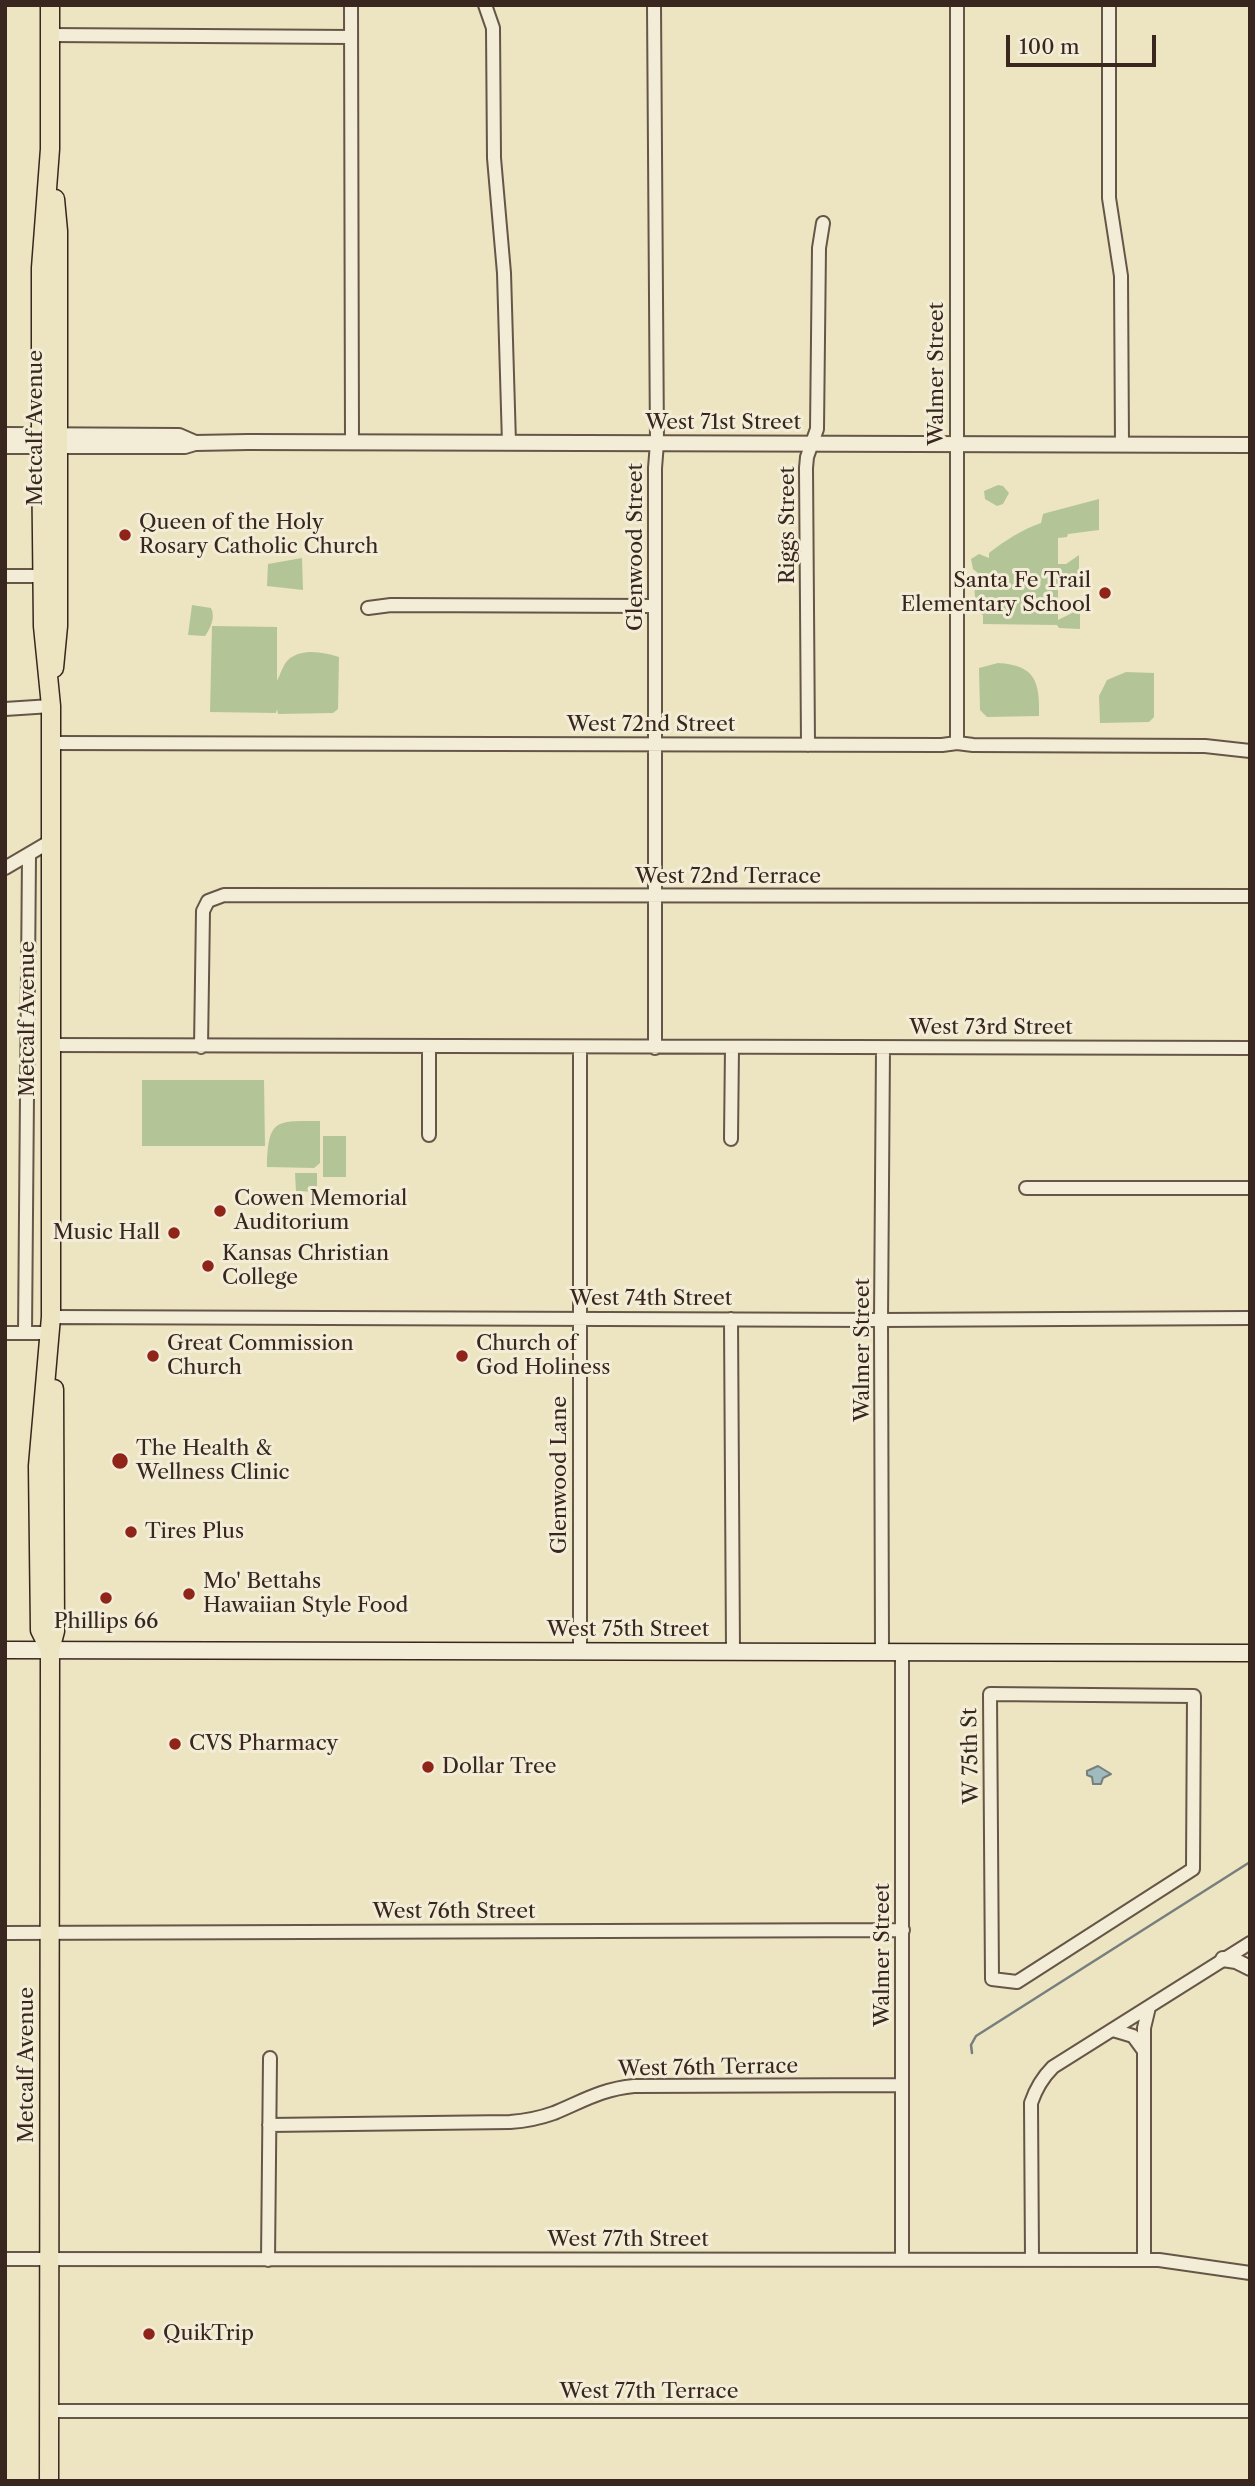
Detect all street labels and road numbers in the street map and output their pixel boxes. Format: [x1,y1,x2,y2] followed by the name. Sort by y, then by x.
[924,302,950,446] street label: Walmer Street
[23,350,49,506] street label: Metcalf Avenue
[645,410,801,436] street label: West 71st Street
[623,463,649,631] street label: Glenwood Street
[775,466,801,584] street label: Riggs Street
[567,712,735,738] street label: West 72nd Street
[635,864,821,890] street label: West 72nd Terrace
[15,941,41,1097] street label: Metcalf Avenue
[909,1015,1073,1041] street label: West 73rd Street
[850,1278,876,1422] street label: Walmer Street
[570,1286,732,1312] street label: West 74th Street
[547,1396,573,1554] street label: Glenwood Lane
[547,1617,709,1643] street label: West 75th Street
[958,1708,984,1804] street label: W 75th St
[870,1883,896,2027] street label: Walmer Street
[373,1899,535,1925] street label: West 76th Street
[14,1987,40,2143] street label: Metcalf Avenue
[618,2054,798,2082] street label: West 76th Terrace
[547,2227,709,2253] street label: West 77th Street
[560,2379,738,2405] street label: West 77th Terrace

